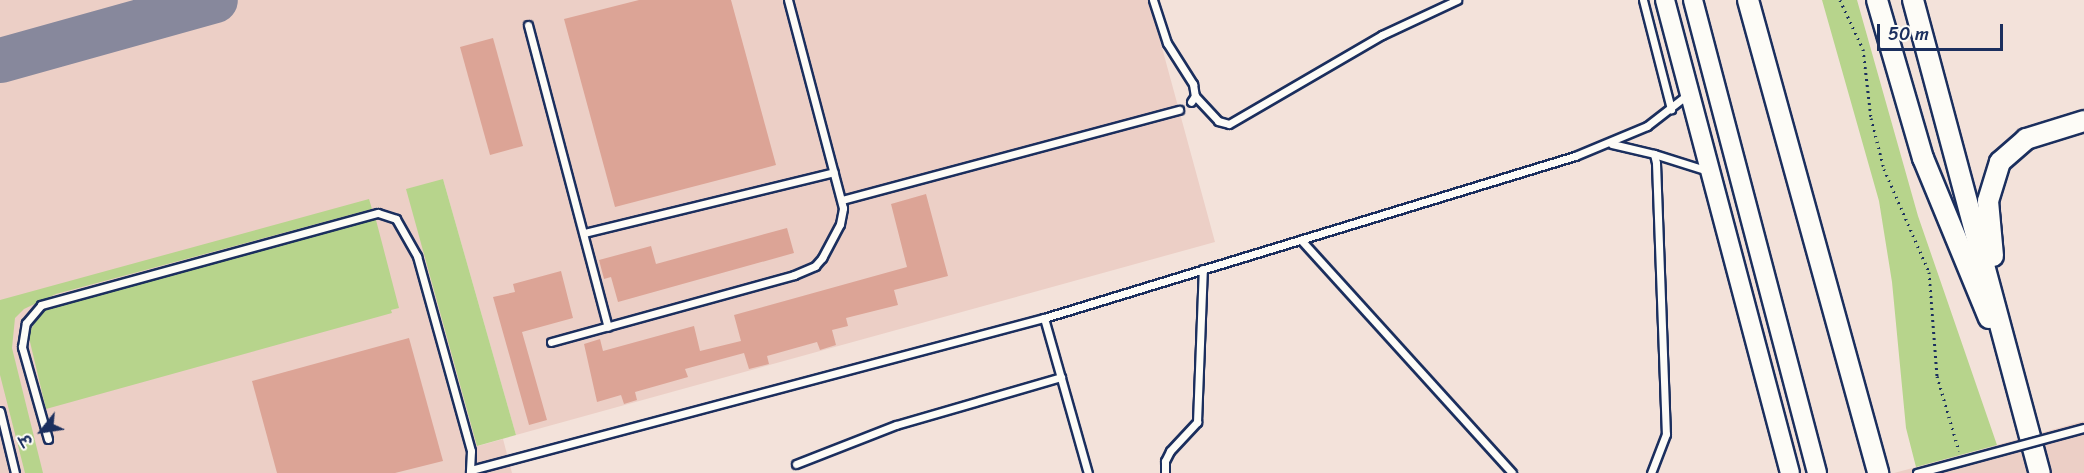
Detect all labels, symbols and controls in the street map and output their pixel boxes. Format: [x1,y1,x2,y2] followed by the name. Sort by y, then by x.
[1880,12,2006,50] scale bar
[1888,18,1929,50] text: 50 m
[12,401,72,461] north arrow
[11,428,41,452] text: उ

